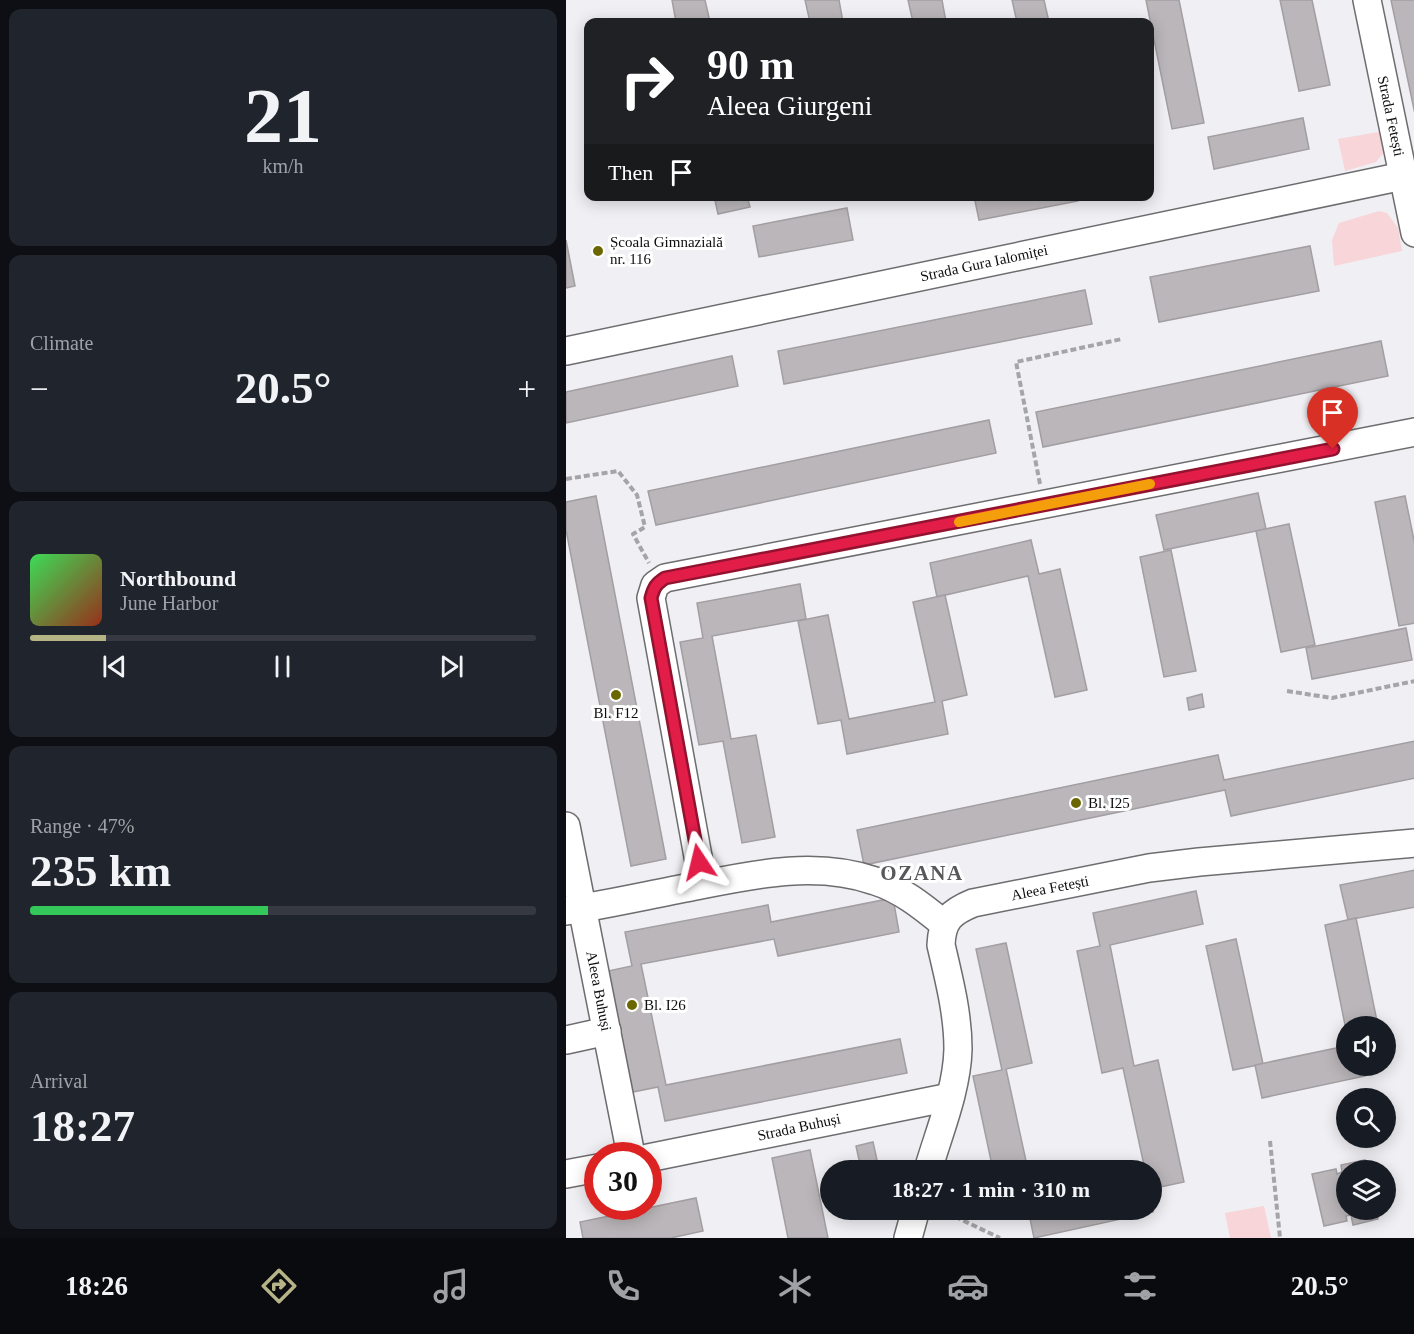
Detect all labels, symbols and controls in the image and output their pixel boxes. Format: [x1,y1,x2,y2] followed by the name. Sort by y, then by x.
[608,42,686,120] icon: right
[707,42,795,88] text: 90 m
[244,72,322,159] text: 21
[1374,74,1407,158] street label: Strada Fetești
[707,91,872,121] text: Aleea Giurgeni
[262,155,304,177] text: km/h
[665,156,698,189] icon: arrive
[608,160,653,185] text: Then
[610,234,723,267] place label: Școala Gimnazială nr. 116
[919,242,1049,285] street label: Strada Gura Ialomiței
[591,244,605,258] marker: Școala Gimnazială nr. 116
[30,332,93,354] text: Climate
[235,363,331,413] text: 20.5°
[30,371,49,407] text: −
[517,371,536,407] text: +
[1307,387,1358,449] pin
[1316,396,1349,429] icon: arrive
[120,566,236,591] text: Northbound
[120,592,218,614] text: June Harbor
[98,650,131,683] icon: previous
[266,650,299,683] icon: pause
[435,650,468,683] icon: next
[609,688,623,702] marker: Bl. F12
[593,705,639,721] place label: Bl. F12
[1088,795,1130,811] place label: Bl. I25
[1069,796,1083,810] marker: Bl. I25
[30,815,134,837] text: Range · 47%
[667,830,731,894] position arrow
[30,846,171,896] text: 235 km
[880,861,964,885] district label: OZANA
[1010,873,1090,904] street label: Aleea Fetești
[582,950,615,1033] street label: Aleea Buhuși
[644,997,686,1013] place label: Bl. I26
[625,998,639,1012] marker: Bl. I26
[1336,1016,1396,1220] map controls
[1336,1016,1396,1076] button: sound
[30,1070,88,1092] text: Arrival
[1336,1088,1396,1148] button: search
[30,1101,135,1151] text: 18:27
[756,1110,842,1145] street label: Strada Buhuși
[584,1142,662,1220] speed limit sign: 30
[1336,1160,1396,1220] button: layers
[892,1177,1090,1202] text: 18:27 · 1 min · 310 m
[258,1265,300,1307] icon: directions
[430,1265,472,1307] icon: music
[602,1265,644,1307] icon: phone
[774,1265,816,1307] icon: climate
[947,1265,989,1307] icon: car
[1119,1265,1161,1307] icon: filters
[65,1271,128,1301] text: 18:26
[1291,1271,1349,1301] text: 20.5°

